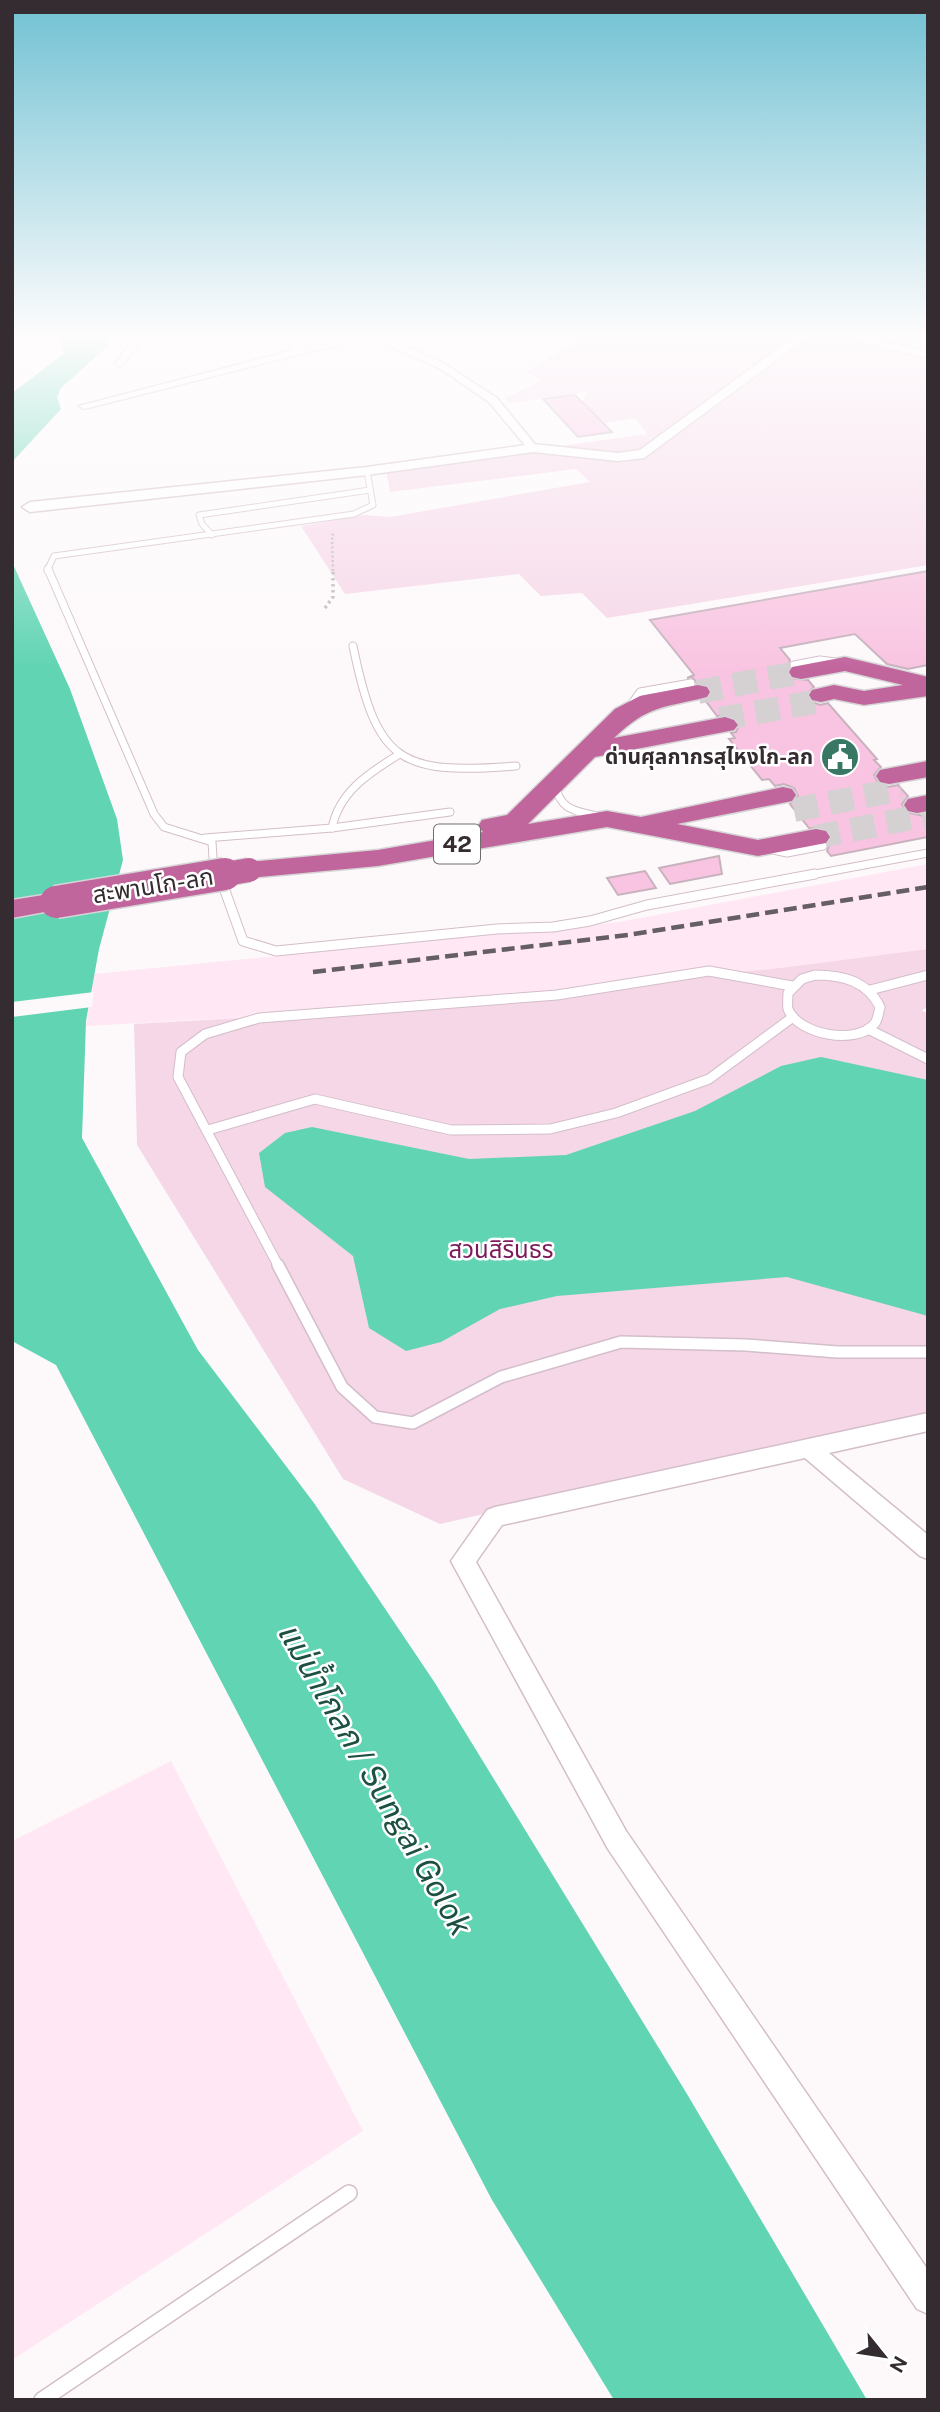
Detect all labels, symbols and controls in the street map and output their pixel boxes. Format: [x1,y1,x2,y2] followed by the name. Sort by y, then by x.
[819,736,861,778] public building icon: ด่านศุลกากรสุไหงโก-ลก
[605,744,813,770] place label: ด่านศุลกากรสุไหงโก-ลก
[434,824,480,864] road number: 42
[90,862,215,908] street label: สะพานโก-ลก
[448,1235,554,1263] park label: สวนสิรินธร
[271,1614,483,1942] water label: แม่น้ำโกลก / Sungai Golok
[849,2321,919,2391] north arrow
[885,2353,912,2376] text: N

